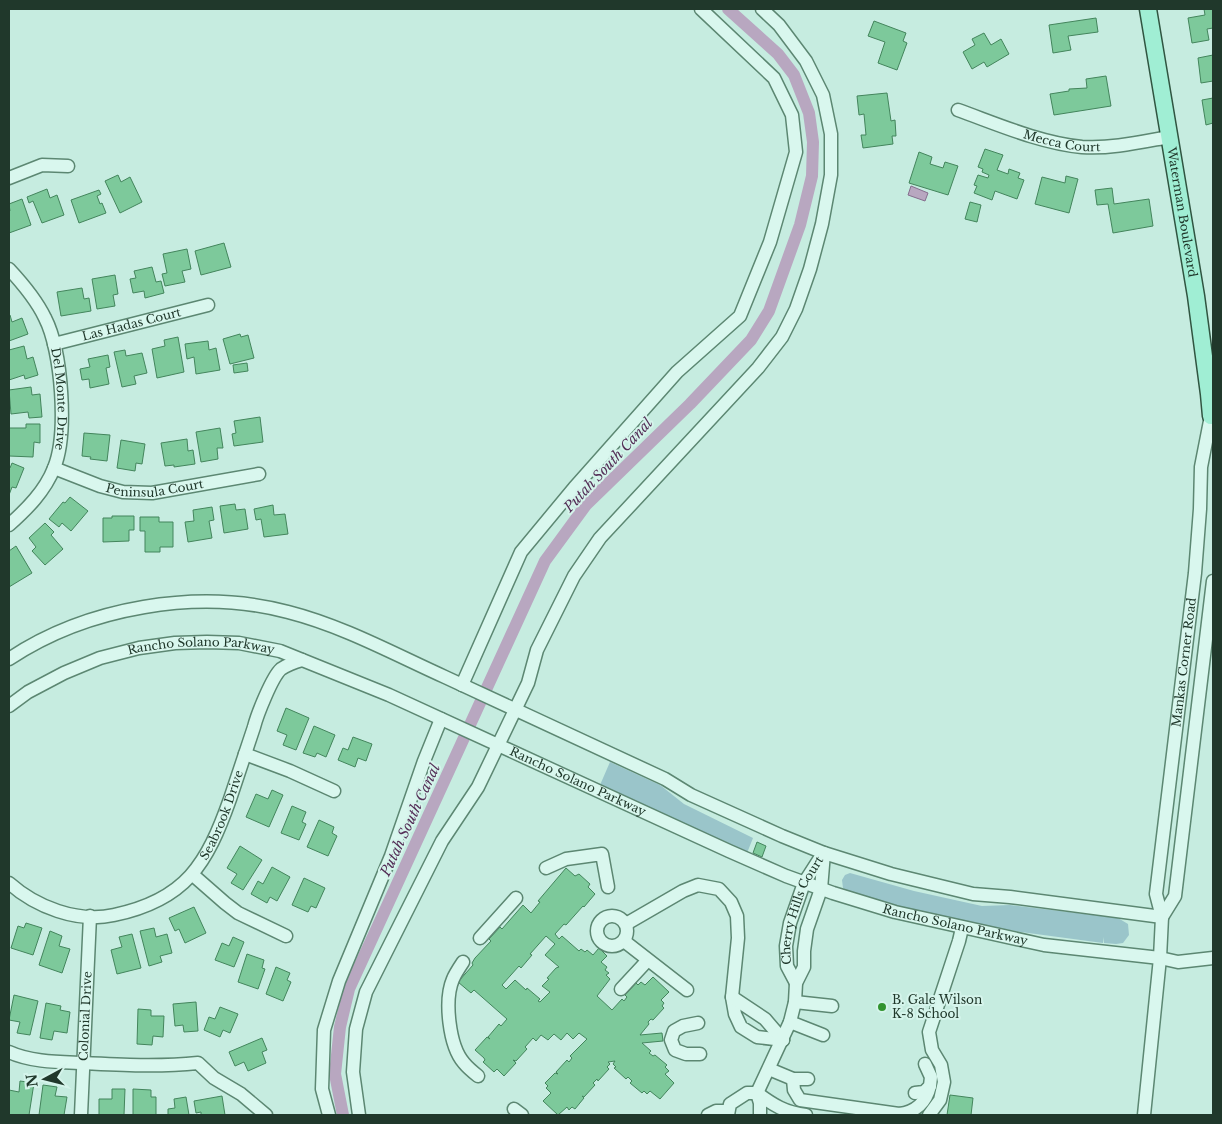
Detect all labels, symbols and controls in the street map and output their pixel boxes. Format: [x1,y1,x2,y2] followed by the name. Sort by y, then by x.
[1022,126,1101,154] street label: Mecca Court
[1164,145,1201,278] street label: Waterman Boulevard
[80,304,183,344] street label: Las Hadas Court
[48,346,70,452] street label: Del Monte Drive
[559,414,657,516] water label: Putah South Canal
[104,476,205,500] street label: Peninsula Court
[1168,597,1199,728] street label: Mankas Corner Road
[126,634,276,658] street label: Rancho Solano Parkway
[508,743,649,819] street label: Rancho Solano Parkway
[376,760,444,880] water label: Putah South Canal
[196,768,246,862] street label: Seabrook Drive
[778,853,827,965] street label: Cherry Hills Court
[881,901,1030,948] street label: Rancho Solano Parkway
[75,971,95,1061] street label: Colonial Drive
[892,992,982,1021] place label: B. Gale Wilson K-8 School
[876,1001,888,1013] marker: B. Gale Wilson K-8 School
[20,1054,70,1104] north arrow
[22,1073,42,1088] text: N

